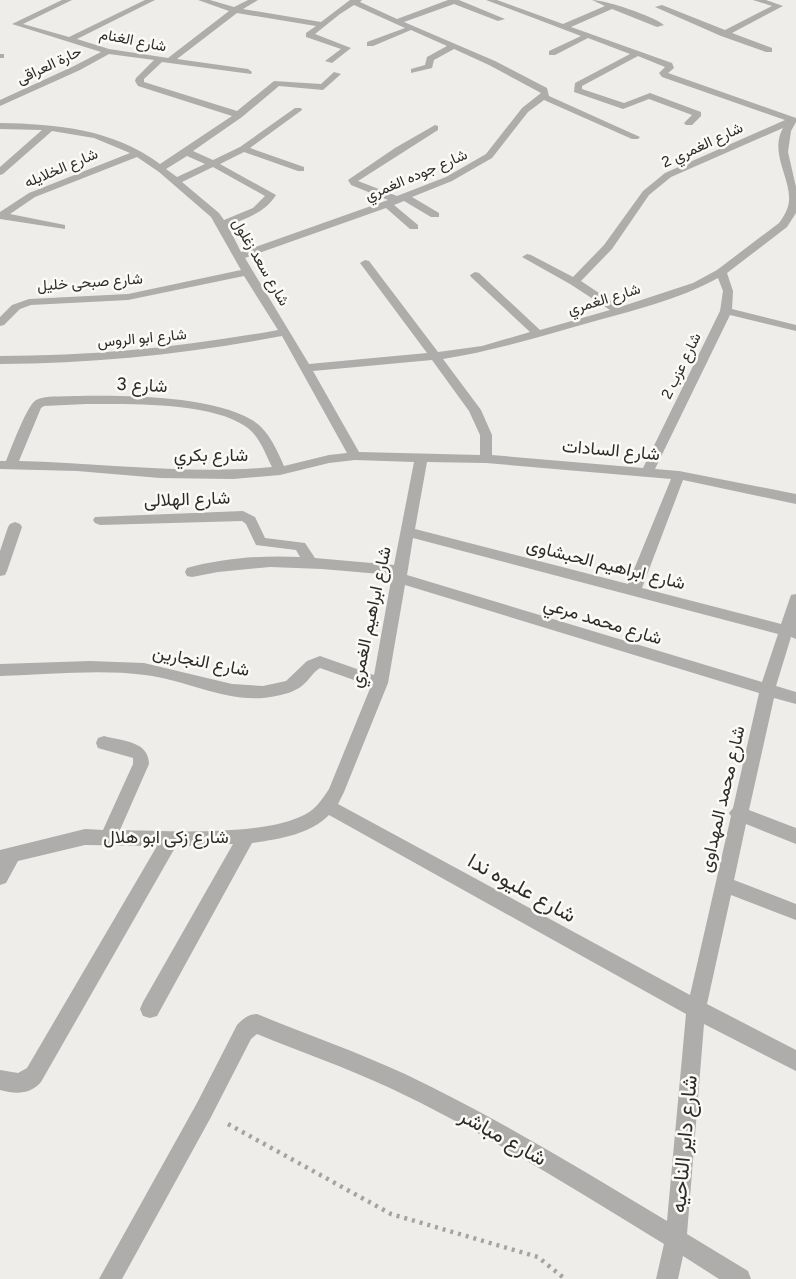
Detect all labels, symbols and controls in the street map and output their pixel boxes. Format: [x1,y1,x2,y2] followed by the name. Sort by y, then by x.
[98,26,168,57] street label: شارع الغنام
[14,43,85,90] street label: حارة العراقى
[659,119,747,175] street label: شارع الغمري 2
[22,145,101,193] street label: شارع الخلايله
[362,146,472,208] street label: شارع جوده الغمري
[227,215,293,310] street label: شارع سعد زغلول
[37,270,144,297] street label: شارع صبحى خليل
[566,280,644,322] street label: شارع الغمري
[97,326,188,353] street label: شارع ابو الروس
[658,330,707,403] street label: شارع عزب 2
[116,374,168,399] street label: شارع 3
[561,436,661,467] street label: شارع السادات
[174,445,248,470] street label: شارع بكري
[143,487,231,514] street label: شارع الهلالى
[524,535,687,596] street label: شارع ابراهيم الحبشاوى
[345,544,400,691] street label: شارع ابراهيم الغمري
[540,594,665,653] street label: شارع محمد مرعي
[150,642,251,683] street label: شارع النجارين
[695,724,751,875] street label: شارع محمد المهداوى
[103,827,229,850] street label: شارع زكى ابو هلال
[462,849,580,930] street label: شارع عليوه ندا
[666,1074,705,1214] street label: شارع داير الناحيه
[453,1103,551,1173] street label: شارع مباشر

